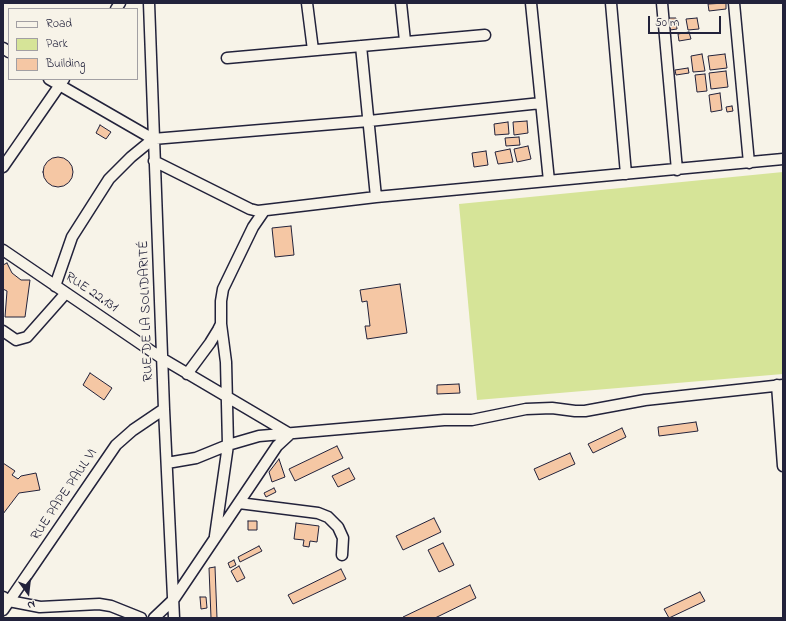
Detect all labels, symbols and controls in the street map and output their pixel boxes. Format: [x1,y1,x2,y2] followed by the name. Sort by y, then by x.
[8,8,138,80] legend
[650,8,723,34] scale bar
[655,14,679,32] text: 50 m
[46,15,72,33] text: Road
[46,35,68,53] text: Park
[46,55,85,73] text: Building
[136,240,158,382] street label: RUE DE LA SOLIDARITÉ
[61,269,121,317] street label: RUE 22.131
[28,446,102,544] street label: RUE PAPE PAUL VI
[8,573,48,613] north arrow
[25,596,37,613] text: N

